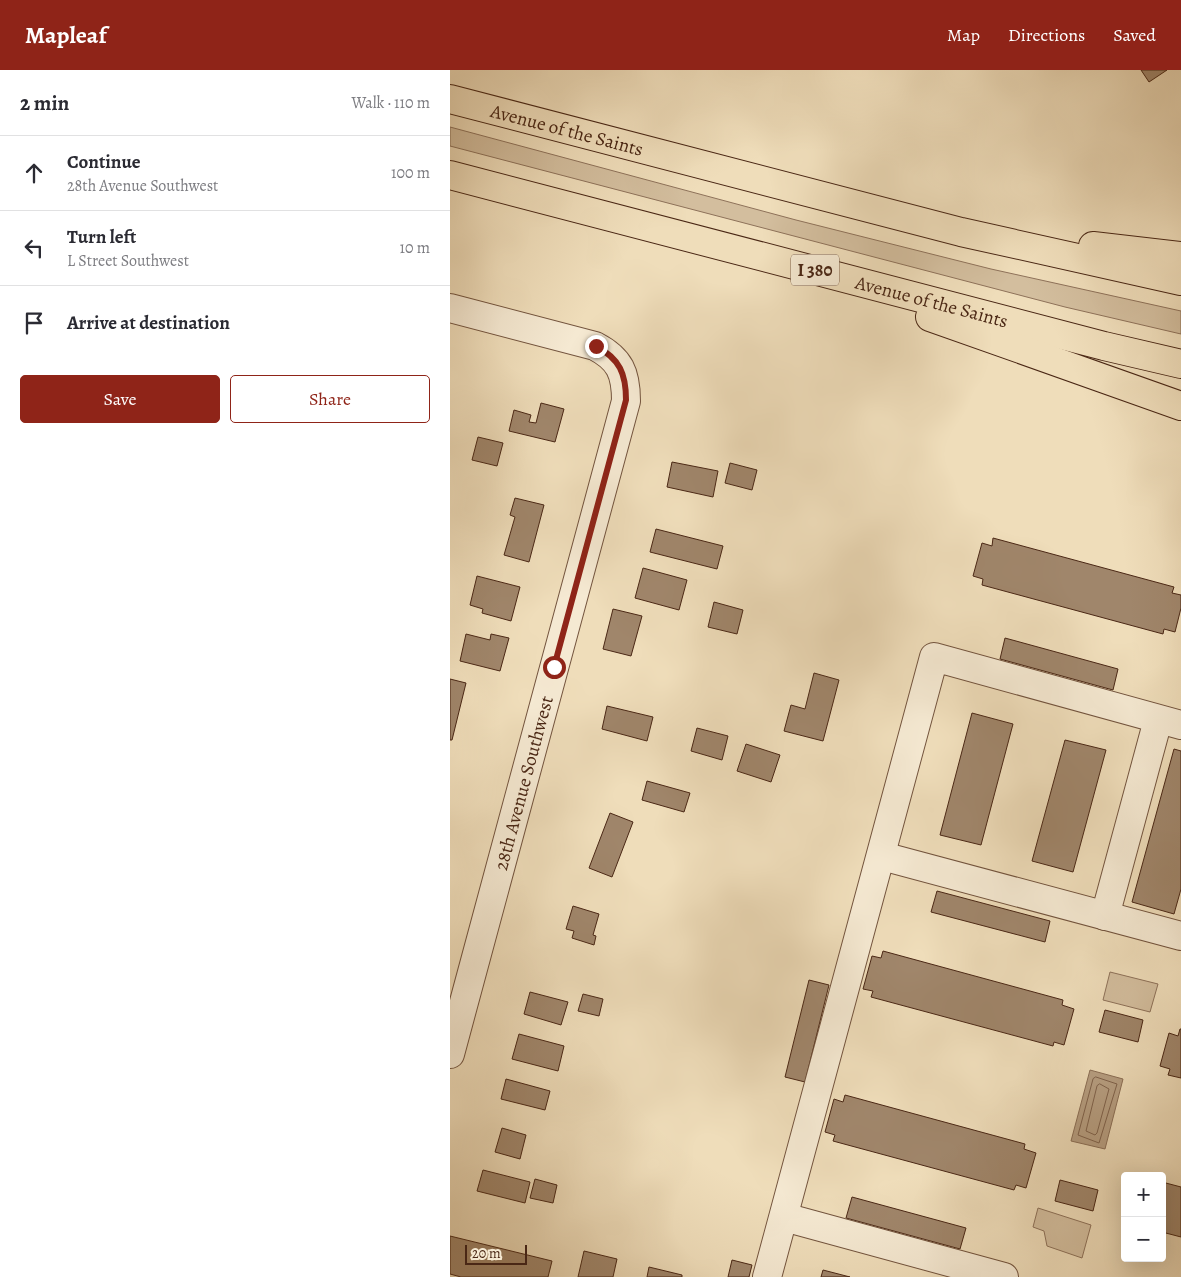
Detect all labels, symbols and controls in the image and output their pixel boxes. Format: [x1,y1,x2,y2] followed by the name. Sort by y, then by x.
[25,19,107,51] text: Mapleaf
[947,23,980,47] text: Map
[1008,23,1085,47] text: Directions
[1113,23,1156,47] text: Saved
[20,89,69,117] text: 2 min
[352,92,430,114] text: Walk · 110 m
[487,98,646,163] street label: Avenue of the Saints
[67,149,141,175] text: Continue
[20,159,48,187] icon: ahead
[391,162,430,184] text: 100 m
[67,175,218,197] text: 28th Avenue Southwest
[67,224,136,250] text: Turn left
[20,234,48,262] icon: left
[400,237,430,259] text: 10 m
[67,250,189,272] text: L Street Southwest
[791,254,839,286] road number: I 380
[851,269,1011,334] street label: Avenue of the Saints
[20,309,48,337] icon: arrive
[67,310,230,336] text: Arrive at destination
[585,335,608,358] route end
[20,375,220,423] button: Save
[230,375,430,423] button: Share
[543,656,566,679] route start
[488,693,560,873] street label: 28th Avenue Southwest
[1121,1172,1166,1262] map controls
[1121,1172,1166,1217] button: +
[1121,1217,1166,1262] button: −
[465,1242,528,1265] scale bar
[472,1244,501,1263] text: 20 m

